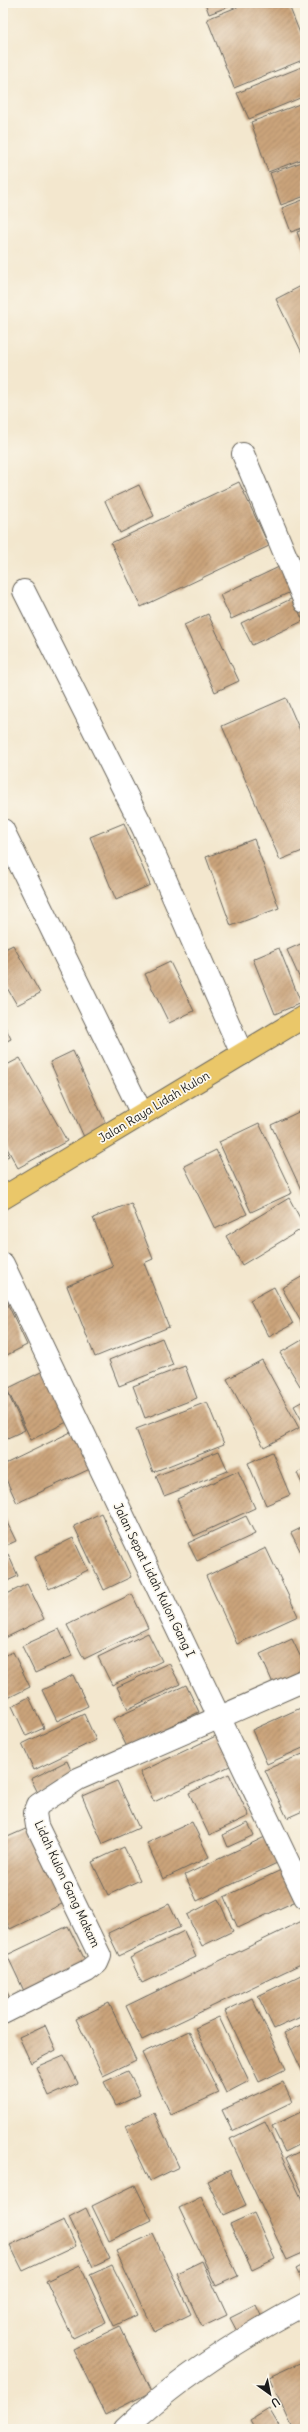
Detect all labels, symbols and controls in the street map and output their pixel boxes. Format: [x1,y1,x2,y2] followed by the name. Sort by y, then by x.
[96,1067,212,1146] street label: Jalan Raya Lidah Kulon
[111,1500,198,1659] street label: Jalan Sepat Lidah Kulon Gang I
[31,1818,104,1950] street label: Lidah Kulon Gang Makam
[250,2374,290,2414] north arrow
[268,2394,282,2410] text: U

